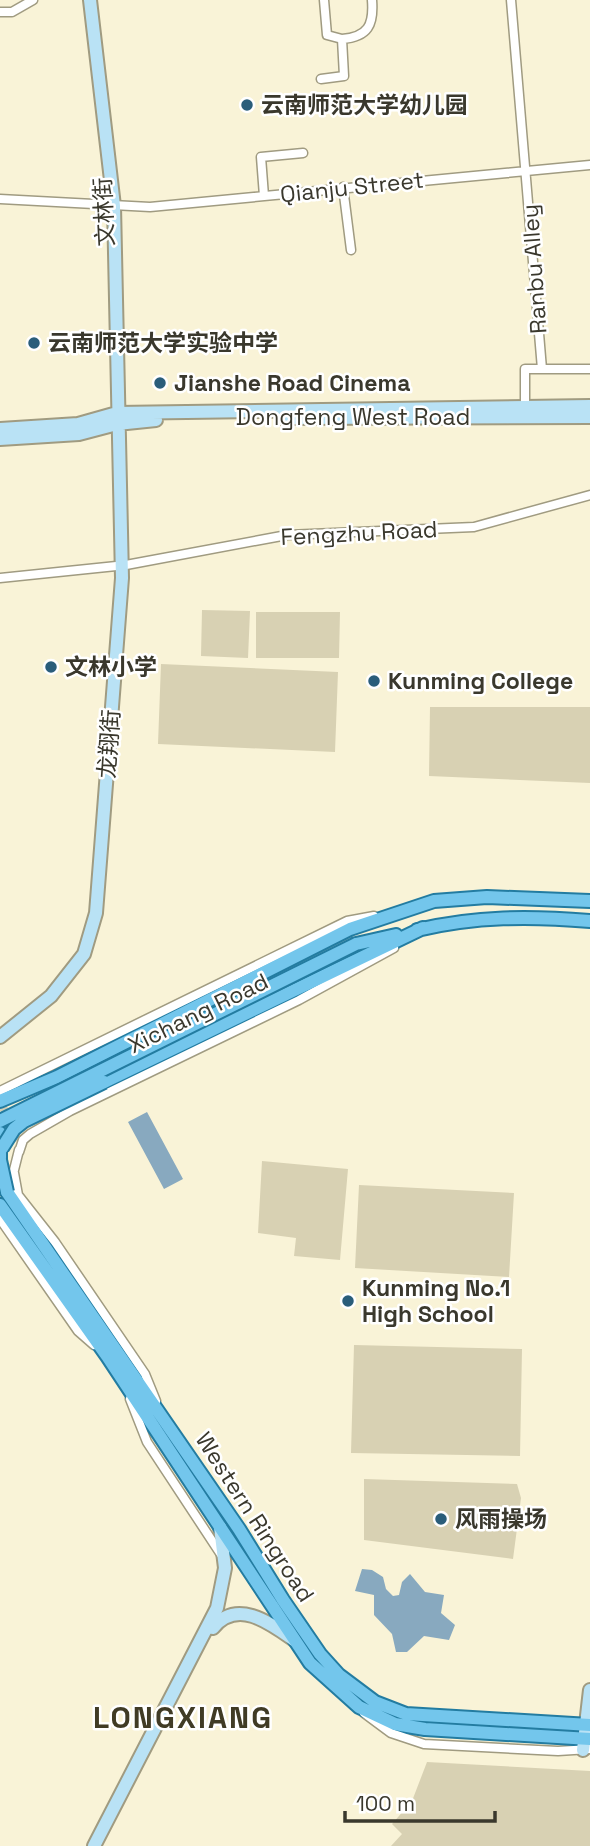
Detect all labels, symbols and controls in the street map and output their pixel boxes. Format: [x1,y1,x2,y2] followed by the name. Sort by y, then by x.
[261,90,468,120] place label: 云南师范大学幼儿园
[239,97,255,113] marker: 云南师范大学幼儿园
[279,165,425,209] street label: Qianju Street
[87,177,121,247] street label: 文林街
[515,203,553,335] street label: Ranbu Alley
[48,328,278,358] place label: 云南师范大学实验中学
[26,335,42,351] marker: 云南师范大学实验中学
[174,368,410,398] place label: Jianshe Road Cinema
[152,375,168,391] marker: Jianshe Road Cinema
[236,402,470,432] street label: Dongfeng West Road
[280,514,438,552] street label: Fengzhu Road
[65,652,157,682] place label: 文林小学
[43,659,59,675] marker: 文林小学
[388,666,573,696] place label: Kunming College
[366,673,382,689] marker: Kunming College
[92,709,126,779] street label: 龙翔街
[123,966,273,1060] street label: Xichang Road
[362,1273,510,1329] place label: Kunming No.1 High School
[340,1293,356,1309] marker: Kunming No.1 High School
[189,1426,321,1608] street label: Western Ringroad
[455,1504,547,1534] place label: 风雨操场
[433,1511,449,1527] marker: 风雨操场
[93,1698,273,1737] district label: LONGXIANG
[345,1780,496,1824] scale bar
[356,1790,415,1817] text: 100 m

